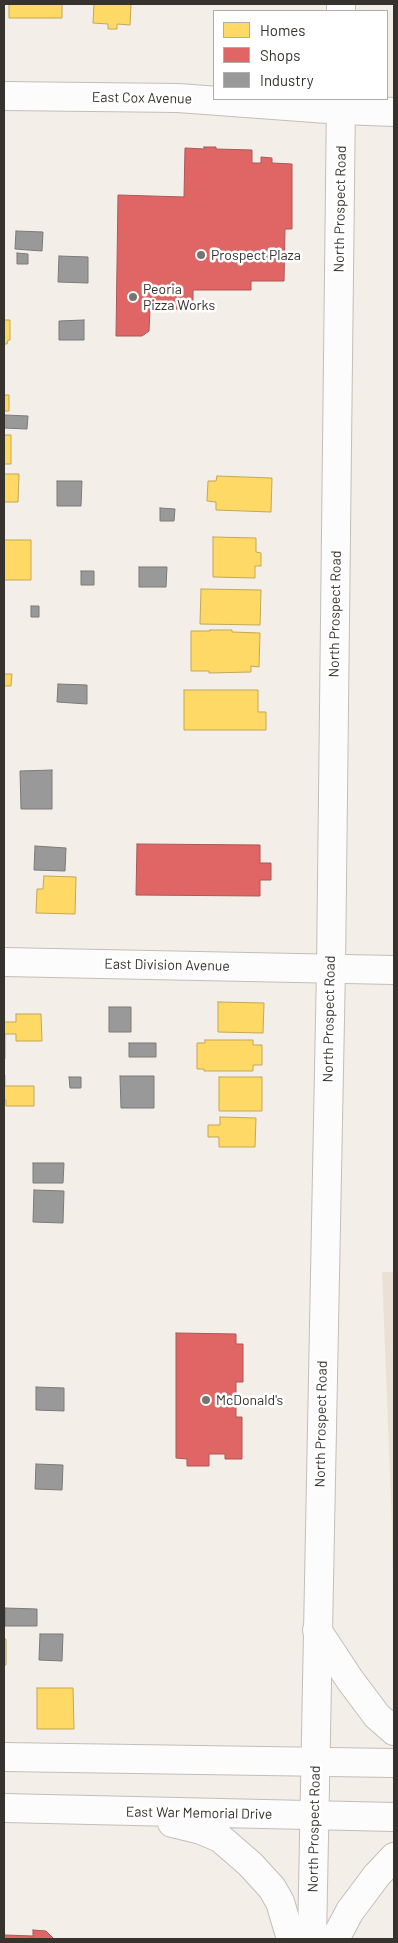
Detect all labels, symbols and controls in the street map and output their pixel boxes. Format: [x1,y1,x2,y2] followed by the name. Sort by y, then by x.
[213,10,388,100] legend
[260,21,305,39] text: Homes
[260,46,300,64] text: Shops
[260,71,314,89] text: Industry
[92,89,192,107] street label: East Cox Avenue
[330,145,350,273] street label: North Prospect Road
[211,247,301,263] place label: Prospect Plaza
[195,249,207,261] marker: Prospect Plaza
[143,281,215,314] place label: Peoria Pizza Works
[127,291,139,303] marker: Peoria Pizza Works
[325,550,345,678] street label: North Prospect Road
[319,955,339,1083] street label: North Prospect Road
[104,956,230,974] street label: East Division Avenue
[311,1360,331,1488] street label: North Prospect Road
[216,1392,283,1408] place label: McDonald's
[200,1394,212,1406] marker: McDonald's
[304,1765,324,1893] street label: North Prospect Road
[126,1803,272,1823] street label: East War Memorial Drive

